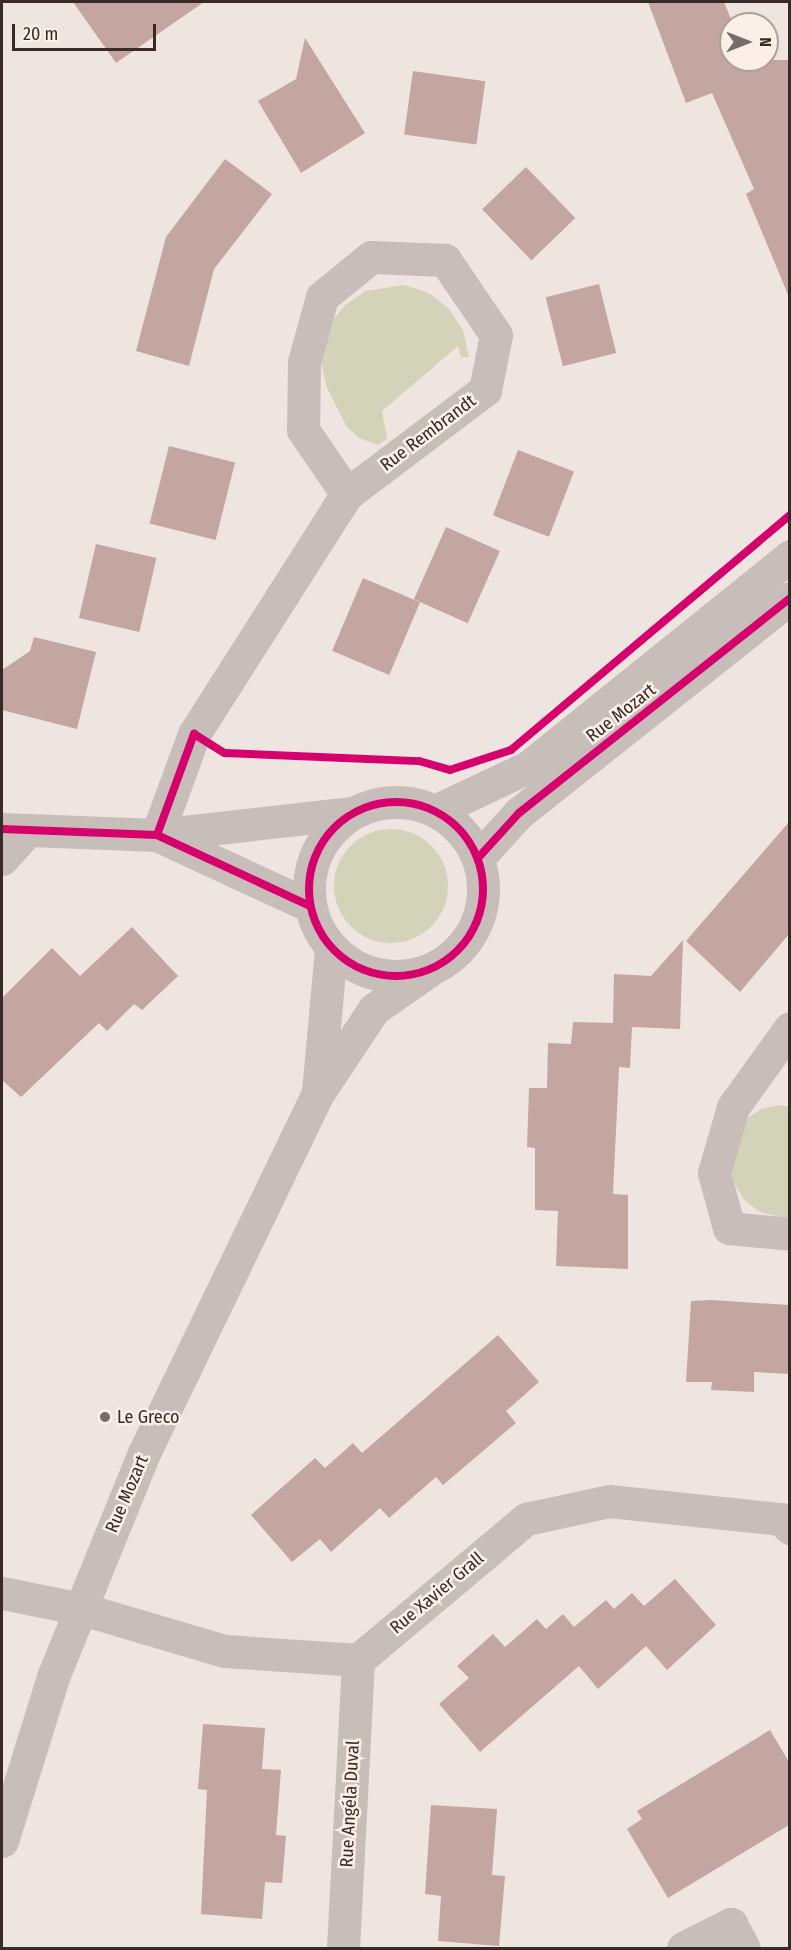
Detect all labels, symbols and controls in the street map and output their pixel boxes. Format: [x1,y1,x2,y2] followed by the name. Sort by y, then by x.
[15,12,159,50] scale bar
[719,12,779,72] north arrow
[23,23,58,45] text: 20 m
[756,37,775,47] text: N
[376,390,480,476] street label: Rue Rembrandt
[582,679,660,747] street label: Rue Mozart
[117,1406,180,1428] place label: Le Greco
[98,1410,112,1424] marker: Le Greco
[101,1452,153,1536] street label: Rue Mozart
[386,1548,488,1638] street label: Rue Xavier Grall
[336,1740,364,1868] street label: Rue Angéla Duval

